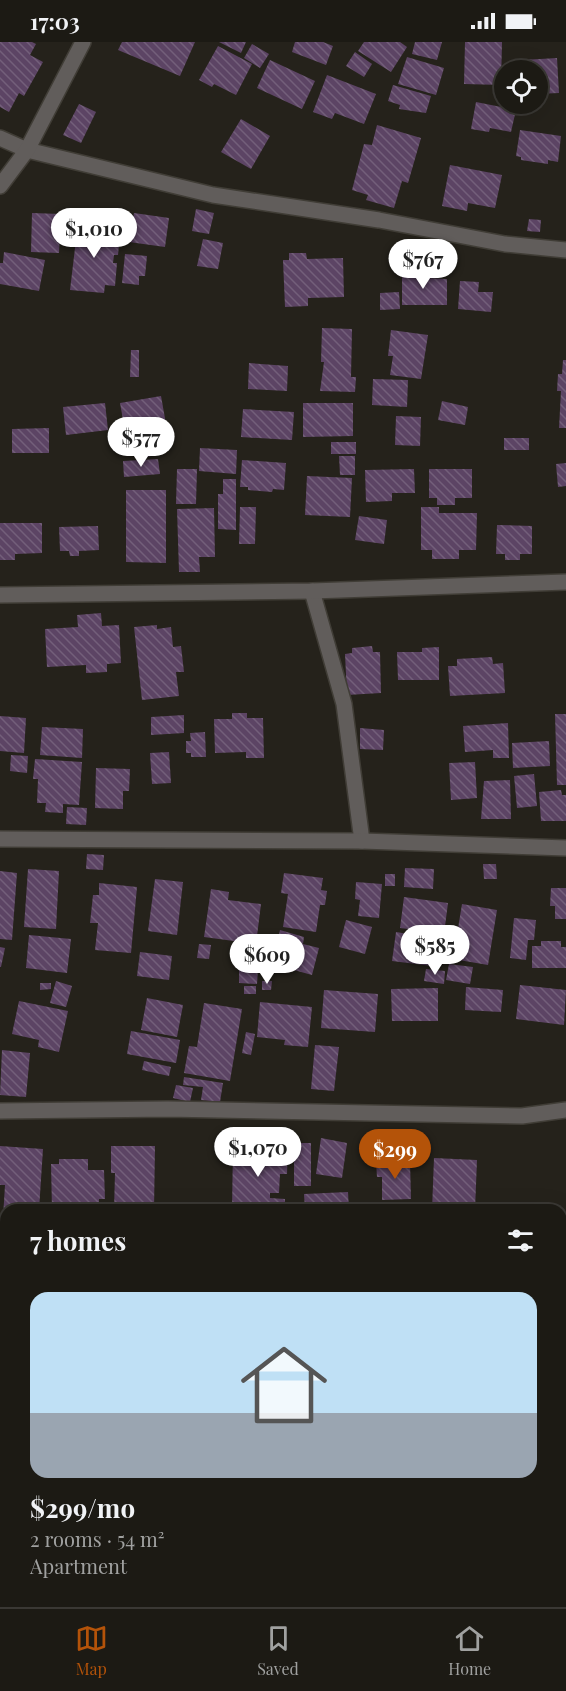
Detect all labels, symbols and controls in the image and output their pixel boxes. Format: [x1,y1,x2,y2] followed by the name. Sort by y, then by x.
[30,6,80,36] text: 17:03
[494,60,548,114] map controls
[494,60,548,114] button: locate
[45,208,143,259] pin: $1,010
[65,214,123,241] text: $1,010
[387,239,459,290] pin: $767
[403,245,443,272] text: $767
[105,417,177,468] pin: $577
[122,423,160,450] text: $577
[399,925,471,976] pin: $585
[414,931,456,958] text: $585
[231,934,303,985] pin: $609
[244,940,290,967] text: $609
[209,1127,307,1178] pin: $1,070
[359,1129,431,1180] pin: $299
[228,1133,288,1160] text: $1,070
[373,1135,417,1162] text: $299
[30,1223,126,1258] text: 7 homes
[504,1224,537,1257] icon: filters
[230,1331,338,1439] icon: home
[30,1490,135,1525] text: $299/mo
[30,1525,165,1552] text: 2 rooms · 54 m²
[30,1552,127,1579] text: Apartment
[75,1622,108,1679] tab: Map
[257,1622,299,1679] tab: Saved
[448,1622,491,1679] tab: Home

